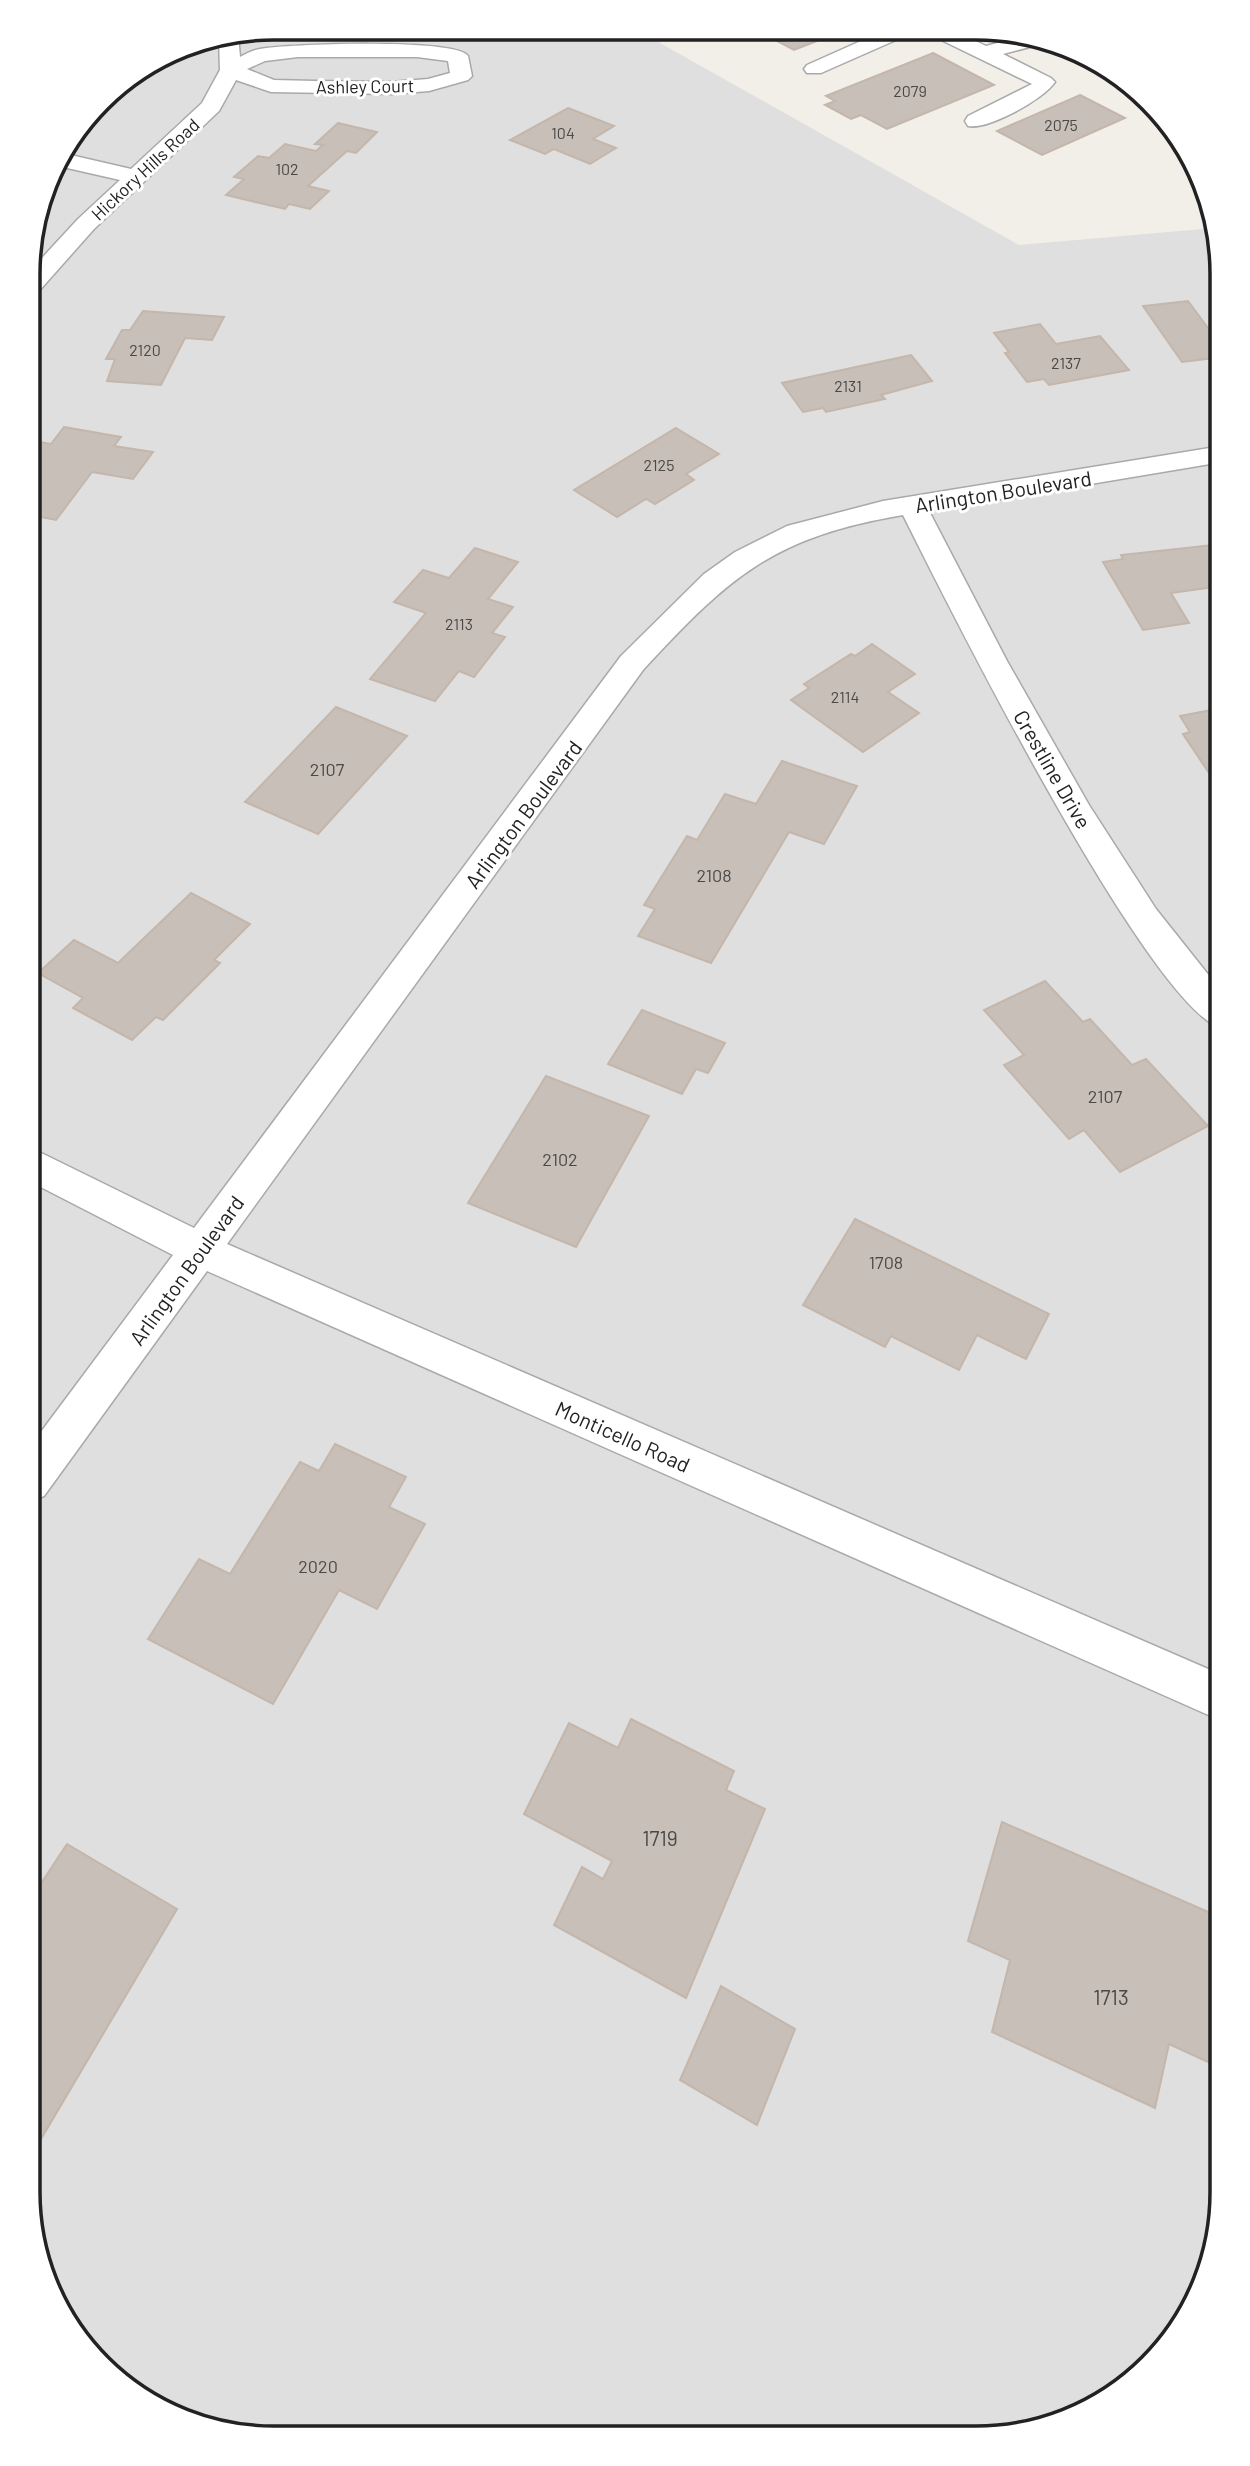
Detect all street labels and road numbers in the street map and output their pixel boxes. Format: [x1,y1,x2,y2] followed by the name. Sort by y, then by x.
[316,74,414,98] street label: Ashley Court
[86,113,204,225] street label: Hickory Hills Road
[913,465,1093,517] street label: Arlington Boulevard
[1009,705,1097,833] street label: Crestline Drive
[459,735,587,893] street label: Arlington Boulevard
[123,1190,249,1350] street label: Arlington Boulevard
[552,1395,694,1477] street label: Monticello Road

